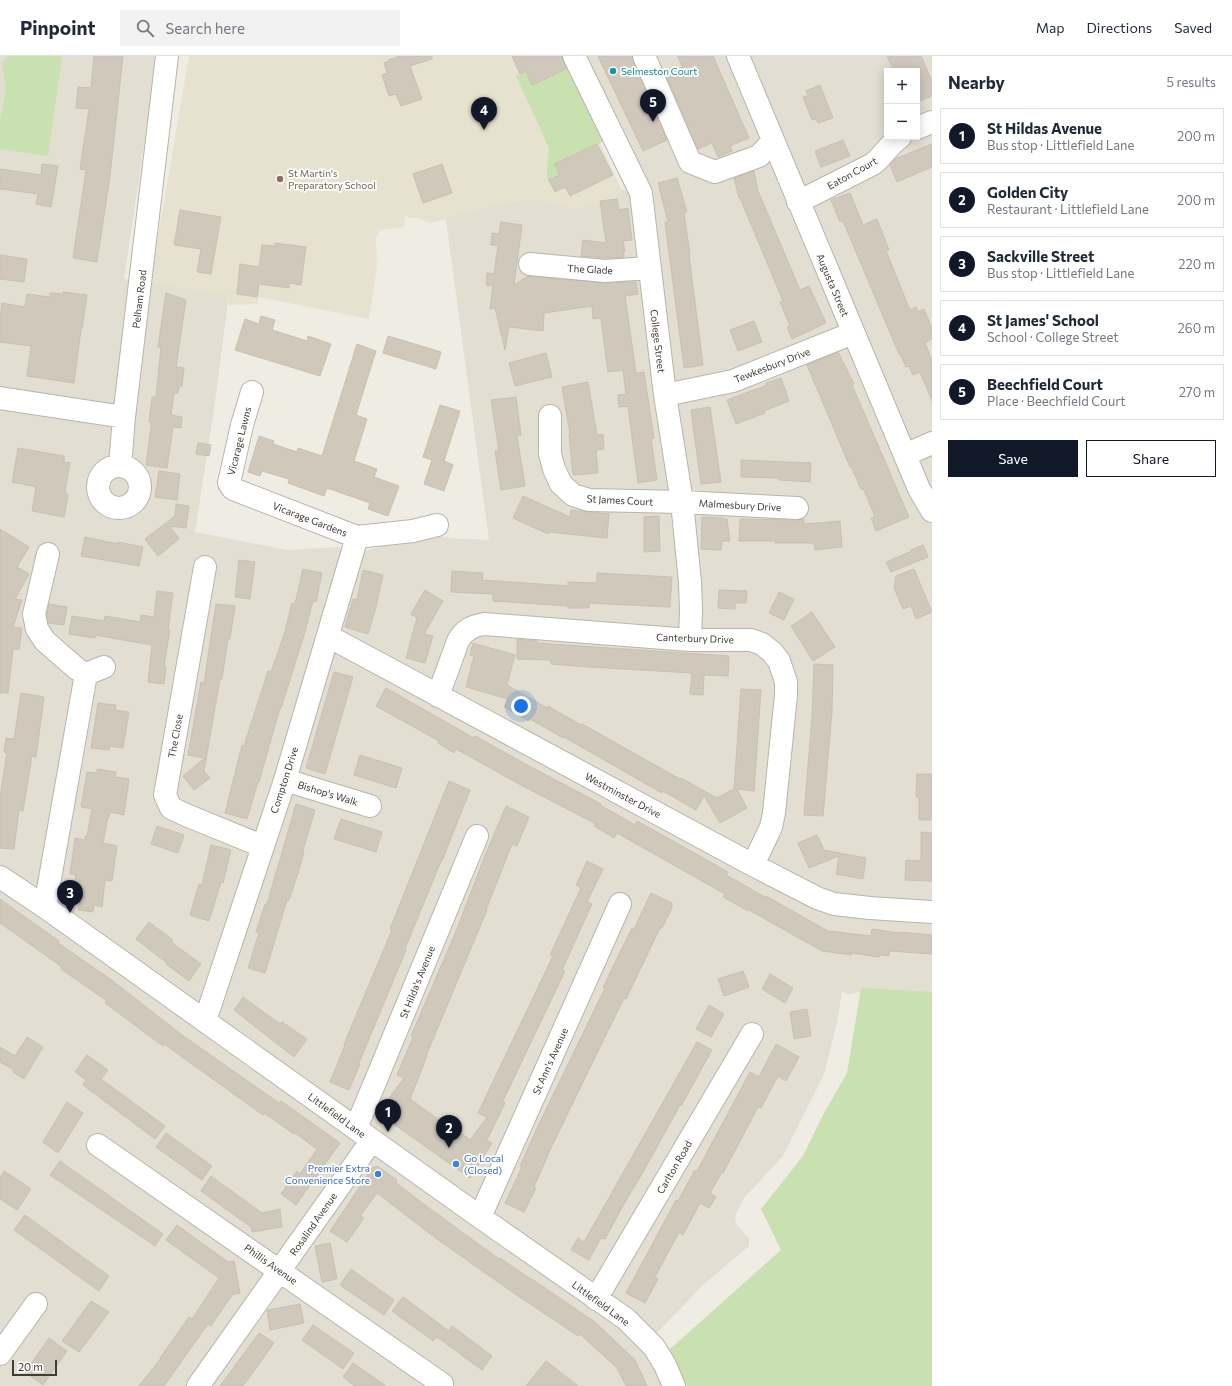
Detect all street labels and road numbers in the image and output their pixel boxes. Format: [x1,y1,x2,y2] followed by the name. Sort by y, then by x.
[825,154,879,192] street label: Eaton Court
[814,252,852,318] street label: Augusta Street
[567,262,613,276] street label: The Glade
[129,269,149,329] street label: Pelham Road
[648,309,668,373] street label: College Street
[732,345,812,385] street label: Tewkesbury Drive
[225,405,253,477] street label: Vicarage Lawns
[586,492,654,508] street label: St James Court
[698,497,782,513] street label: Malmesbury Drive
[271,499,349,539] street label: Vicarage Gardens
[656,631,734,645] street label: Canterbury Drive
[165,713,185,759] street label: The Close
[268,745,300,815] street label: Compton Drive
[583,770,663,820] street label: Westminster Drive
[296,778,360,808] street label: Bishop's Walk
[397,944,437,1020] street label: St Hilda's Avenue
[530,1026,570,1096] street label: St Ann's Avenue
[306,1090,368,1140] street label: Littlefield Lane
[654,1138,694,1196] street label: Carlton Road
[287,1190,339,1258] street label: Rosalind Avenue
[242,1241,300,1287] street label: Phillis Avenue
[570,1278,632,1328] street label: Littlefield Lane

